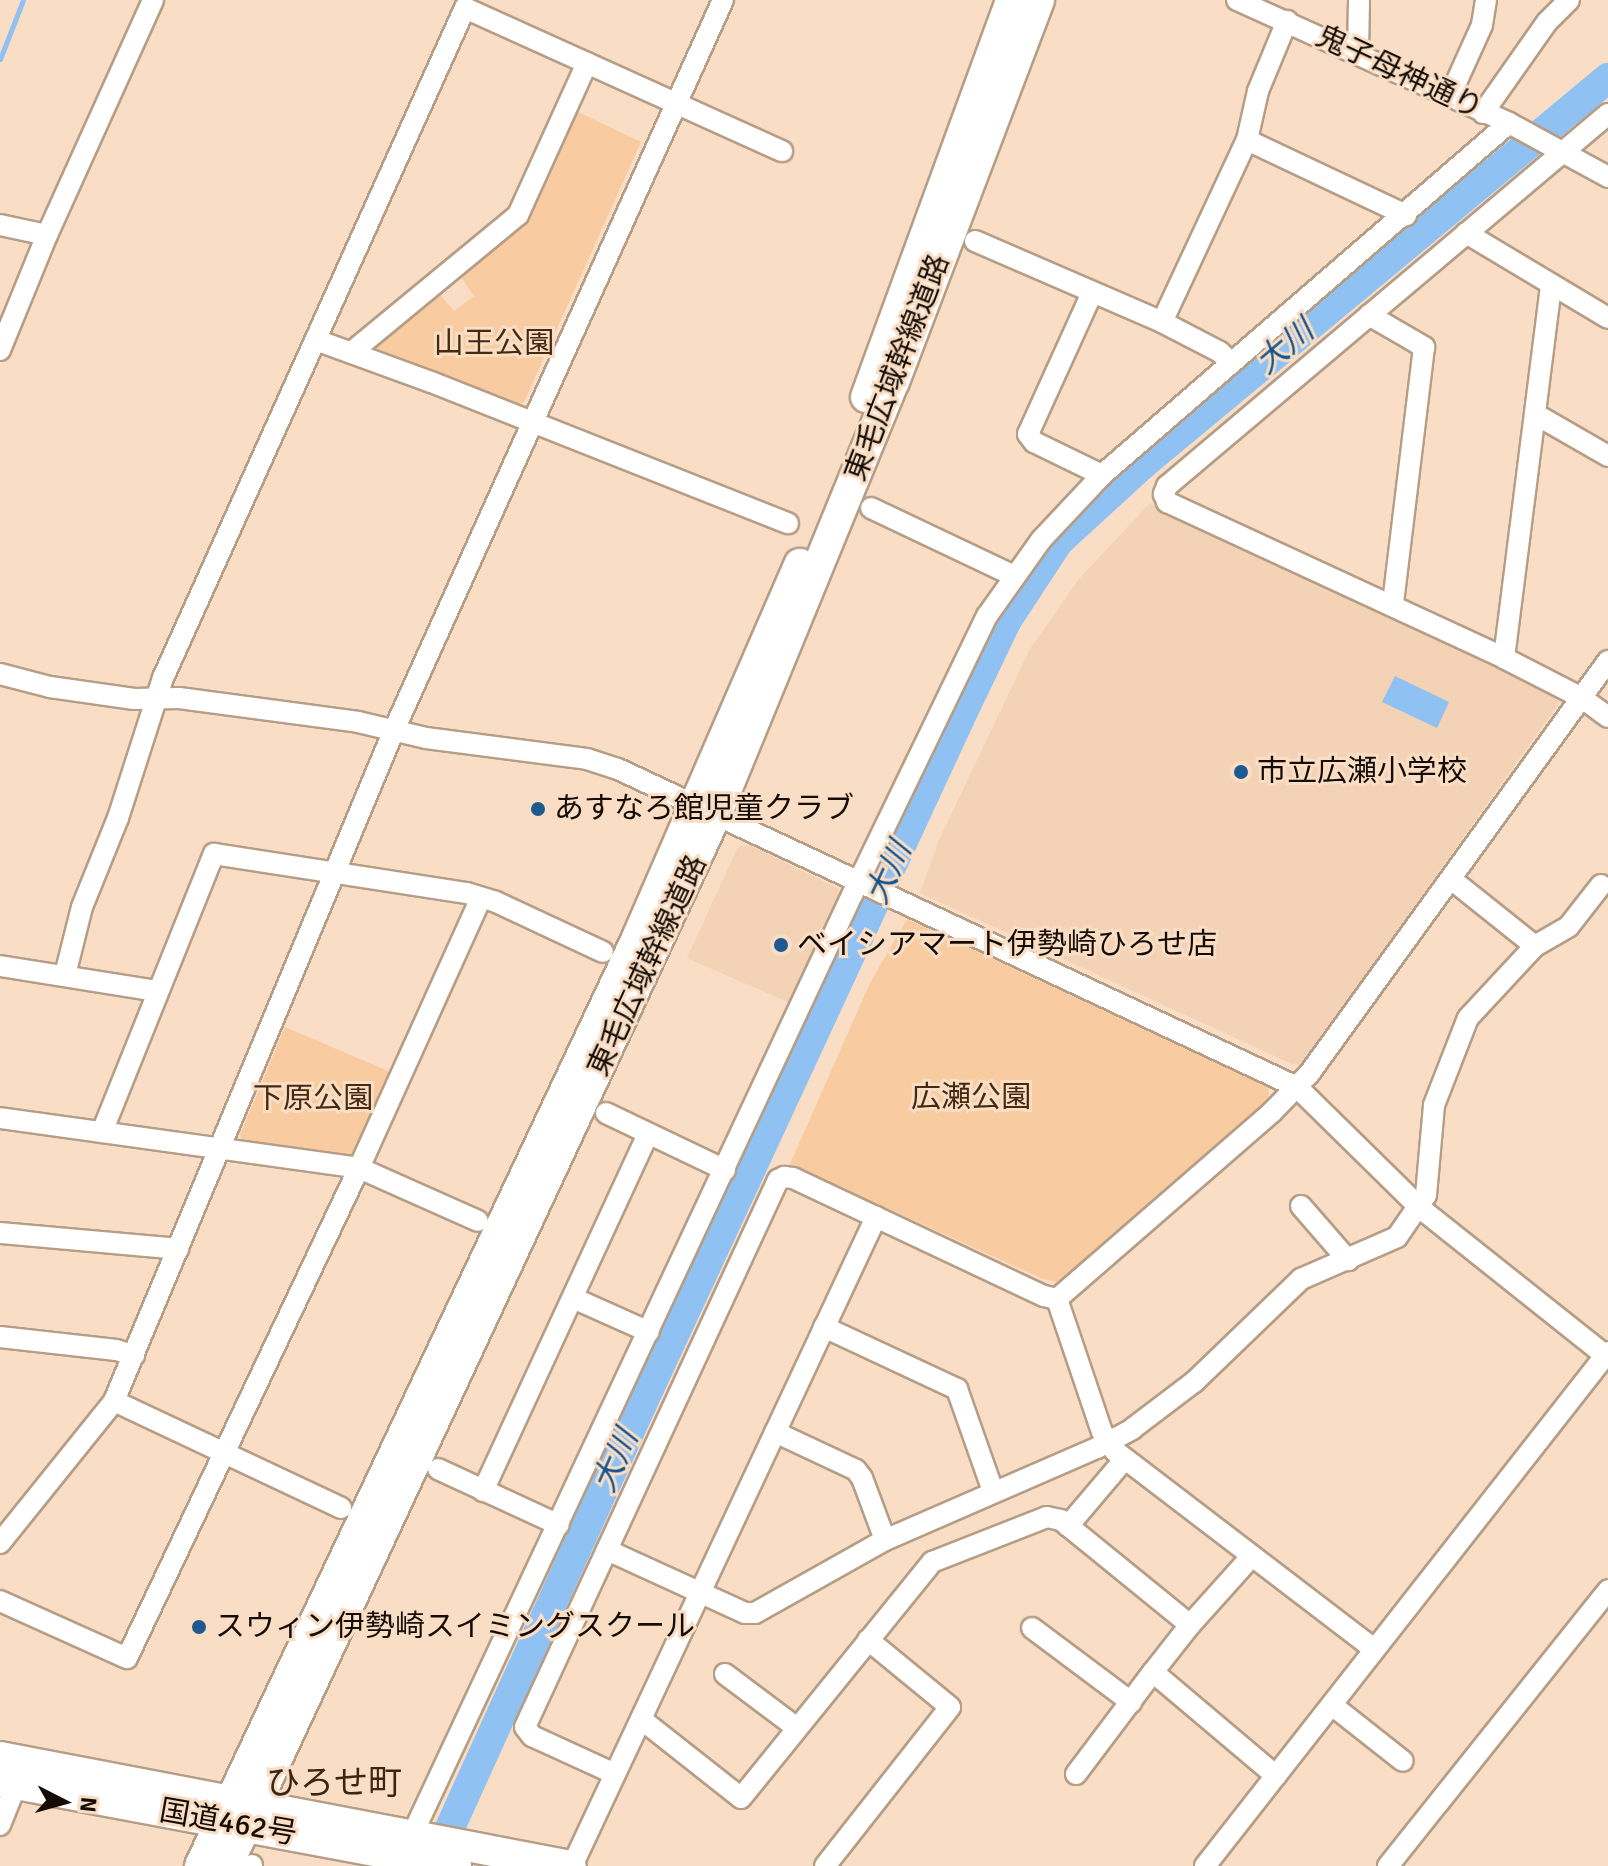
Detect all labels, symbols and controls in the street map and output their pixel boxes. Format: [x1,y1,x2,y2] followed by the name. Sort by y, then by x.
[1310,19,1488,127] street label: 鬼子母神通り
[838,250,958,486] street label: 東毛広域幹線道路
[1248,312,1322,382] water label: 大川
[434,326,554,362] park label: 山王公園
[1257,754,1467,790] place label: 市立広瀬小学校
[1232,763,1250,781] marker: 市立広瀬小学校
[554,791,854,827] place label: あすなろ館児童クラブ
[529,800,547,818] marker: あすなろ館児童クラブ
[858,836,920,910] water label: 大川
[581,850,715,1082] street label: 東毛広域幹線道路
[797,927,1217,963] place label: ベイシアマート伊勢崎ひろせ店
[772,936,790,954] marker: ベイシアマート伊勢崎ひろせ店
[911,1080,1031,1116] park label: 広瀬公園
[253,1081,373,1117] park label: 下原公園
[585,1424,647,1498] water label: 大川
[215,1609,695,1645] place label: スウィン伊勢崎スイミングスクール
[190,1618,208,1636] marker: スウィン伊勢崎スイミングスクール
[24,1762,104,1842] north arrow
[266,1764,402,1804] district label: ひろせ町
[157,1793,299,1853] street label: 国道462号
[74,1796,103,1814] text: N

